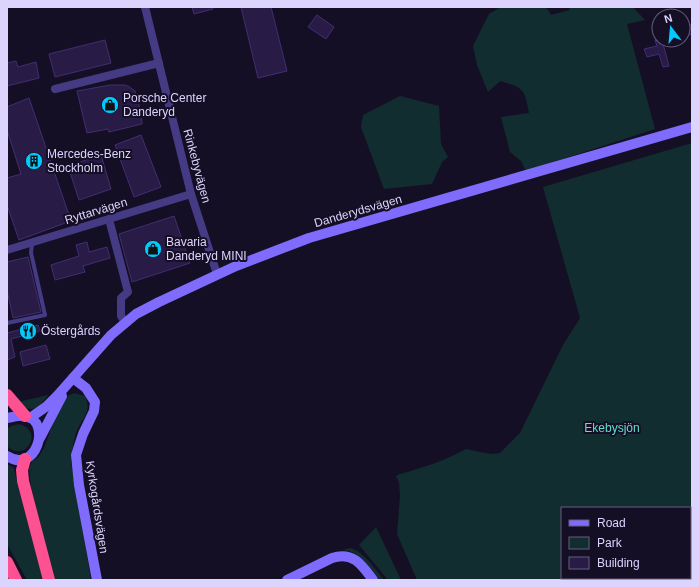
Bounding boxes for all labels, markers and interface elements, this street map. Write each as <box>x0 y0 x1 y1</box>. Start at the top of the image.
north arrow <box>651 8 691 48</box>
text: N <box>663 12 674 25</box>
place label: Porsche Center Danderyd <box>123 91 206 119</box>
shop icon: Porsche Center Danderyd <box>100 95 120 115</box>
street label: Rinkebyvägen <box>180 127 214 205</box>
place label: Mercedes-Benz Stockholm <box>47 147 131 175</box>
building icon: Mercedes-Benz Stockholm <box>24 151 44 171</box>
street label: Danderydsvägen <box>312 192 404 230</box>
street label: Ryttarvägen <box>63 195 129 227</box>
place label: Bavaria Danderyd MINI <box>166 235 247 263</box>
shop icon: Bavaria Danderyd MINI <box>143 239 163 259</box>
restaurant icon: Östergårds <box>18 321 38 341</box>
place label: Östergårds <box>41 324 100 338</box>
park label: Ekebysjön <box>584 421 640 435</box>
street label: Kyrkogårdsvägen <box>83 460 111 554</box>
legend <box>561 507 691 579</box>
text: Road <box>597 516 626 530</box>
text: Park <box>597 536 623 550</box>
text: Building <box>597 556 640 570</box>

